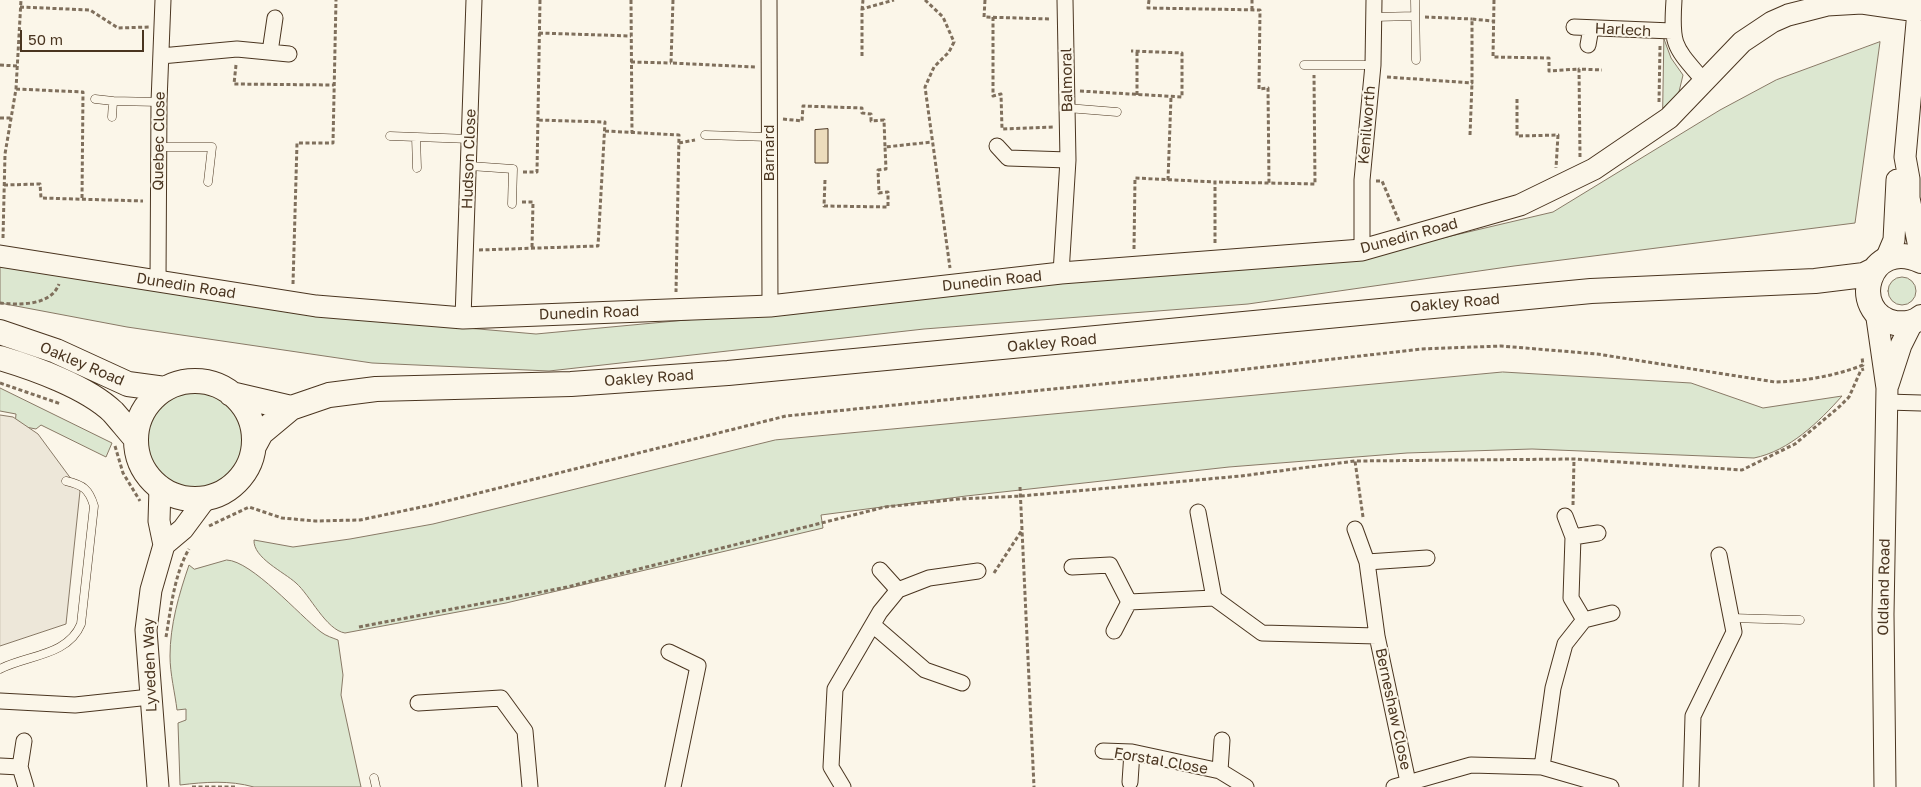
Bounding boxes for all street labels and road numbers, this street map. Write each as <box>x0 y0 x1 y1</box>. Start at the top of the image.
street label: Harlech <box>1594 20 1652 40</box>
street label: Balmoral <box>1057 48 1077 112</box>
street label: Kenilworth <box>1355 85 1379 165</box>
street label: Quebec Close <box>149 91 169 191</box>
street label: Hudson Close <box>458 109 480 209</box>
street label: Barnard <box>760 125 778 181</box>
street label: Dunedin Road <box>1358 214 1460 258</box>
street label: Dunedin Road <box>941 267 1043 295</box>
street label: Dunedin Road <box>135 269 237 303</box>
street label: Oakley Road <box>1409 290 1501 316</box>
street label: Dunedin Road <box>538 302 640 324</box>
street label: Oakley Road <box>1006 330 1098 356</box>
street label: Oakley Road <box>37 338 127 390</box>
street label: Oakley Road <box>603 366 695 390</box>
street label: Oldland Road <box>1874 538 1894 636</box>
street label: Lyveden Way <box>139 618 161 712</box>
street label: Berneshaw Close <box>1371 646 1415 772</box>
street label: Forstal Close <box>1113 744 1209 778</box>

